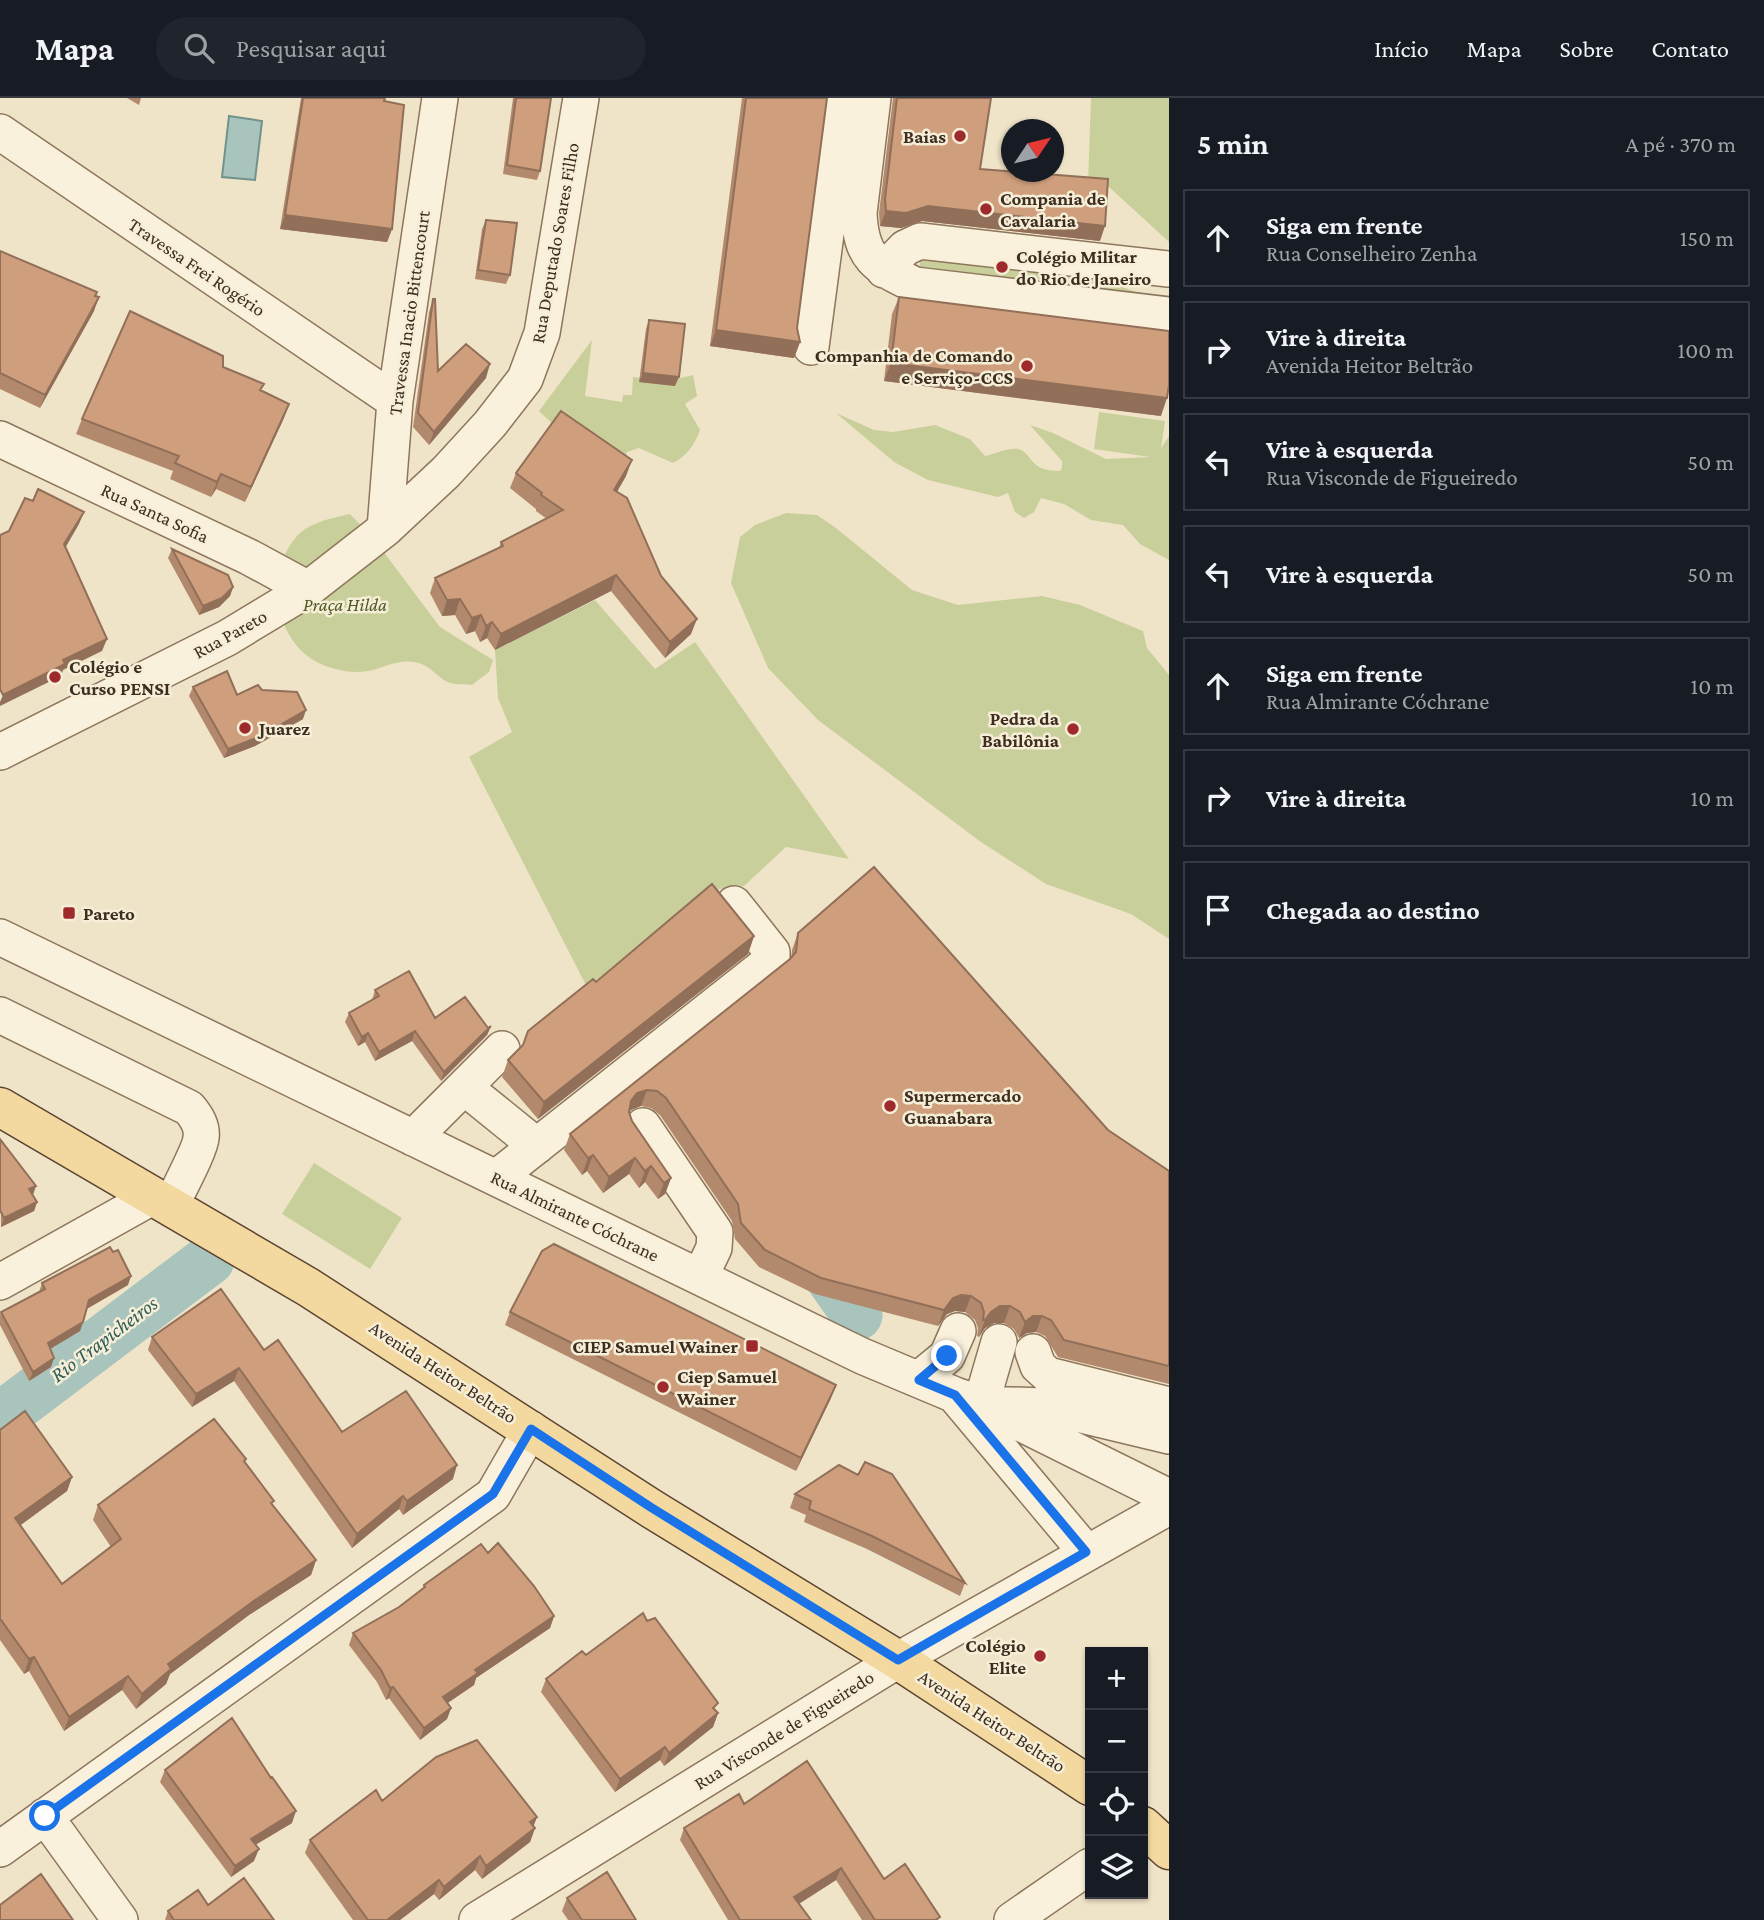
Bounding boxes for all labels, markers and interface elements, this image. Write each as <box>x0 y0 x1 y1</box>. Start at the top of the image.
search box <box>156 17 646 80</box>
icon: search <box>180 29 218 67</box>
text: Mapa <box>35 30 114 67</box>
text: Pesquisar aqui <box>236 34 386 63</box>
text: Início <box>1374 35 1429 62</box>
text: Mapa <box>1467 35 1522 62</box>
text: Sobre <box>1560 35 1614 62</box>
text: Contato <box>1652 35 1729 62</box>
north arrow <box>1001 119 1064 182</box>
place label: Baias <box>903 126 946 147</box>
text: 5 min <box>1197 127 1269 160</box>
marker: Baias <box>952 128 968 144</box>
text: A pé · 370 m <box>1626 131 1736 157</box>
street label: Rua Deputado Soares Filho <box>527 141 583 345</box>
place label: Compania de Cavalaria <box>1000 188 1106 231</box>
marker: Compania de Cavalaria <box>978 201 994 217</box>
street label: Travessa Inacio Bittencourt <box>384 208 434 417</box>
text: Siga em frente <box>1266 211 1423 240</box>
street label: Travessa Frei Rogério <box>125 213 269 321</box>
icon: ahead <box>1199 219 1237 257</box>
text: 150 m <box>1680 225 1734 251</box>
text: Rua Conselheiro Zenha <box>1266 240 1477 266</box>
place label: Colégio Militar do Rio de Janeiro <box>1016 246 1151 289</box>
marker: Colégio Militar do Rio de Janeiro <box>994 259 1010 275</box>
text: Vire à direita <box>1266 323 1406 352</box>
icon: right <box>1199 331 1237 369</box>
text: 100 m <box>1678 337 1734 363</box>
place label: Companhia de Comando e Serviço-CCS <box>815 345 1013 388</box>
text: Avenida Heitor Beltrão <box>1266 352 1473 378</box>
marker: Companhia de Comando e Serviço-CCS <box>1019 358 1035 374</box>
text: Vire à esquerda <box>1266 435 1433 464</box>
icon: left <box>1199 443 1237 481</box>
text: 50 m <box>1687 449 1734 475</box>
text: Rua Visconde de Figueiredo <box>1266 464 1518 490</box>
street label: Rua Santa Sofia <box>98 479 212 547</box>
icon: left <box>1199 555 1237 593</box>
text: Vire à esquerda <box>1266 560 1433 589</box>
text: 50 m <box>1687 561 1734 587</box>
park label: Praça Hilda <box>303 594 387 615</box>
street label: Rua Pareto <box>189 605 271 663</box>
place label: Colégio e Curso PENSI <box>69 656 170 699</box>
text: Siga em frente <box>1266 659 1423 688</box>
icon: ahead <box>1199 667 1237 705</box>
marker: Colégio e Curso PENSI <box>47 669 63 685</box>
text: 10 m <box>1691 673 1734 699</box>
text: Rua Almirante Cóchrane <box>1266 688 1489 714</box>
place label: Pedra da Babilônia <box>982 708 1060 751</box>
place label: Juarez <box>257 718 310 739</box>
marker: Juarez <box>237 720 253 736</box>
marker: Pedra da Babilônia <box>1065 721 1081 737</box>
icon: right <box>1199 779 1237 817</box>
text: Vire à direita <box>1266 784 1406 813</box>
text: 10 m <box>1691 785 1734 811</box>
icon: arrive <box>1199 891 1237 929</box>
text: Chegada ao destino <box>1266 896 1480 925</box>
place label: Pareto <box>83 903 135 924</box>
marker: Pareto <box>61 905 77 921</box>
place label: Supermercado Guanabara <box>904 1085 1021 1128</box>
marker: Supermercado Guanabara <box>882 1098 898 1114</box>
street label: Rua Almirante Cóchrane <box>487 1166 663 1266</box>
water label: Rio Trapicheiros <box>46 1291 162 1387</box>
street label: Avenida Heitor Beltrão <box>365 1317 521 1427</box>
place label: CIEP Samuel Wainer <box>572 1336 738 1357</box>
marker: CIEP Samuel Wainer <box>744 1338 760 1354</box>
route end <box>931 1340 962 1371</box>
place label: Ciep Samuel Wainer <box>676 1366 777 1409</box>
marker: Ciep Samuel Wainer <box>655 1379 671 1395</box>
place label: Colégio Elite <box>965 1635 1026 1678</box>
map controls <box>1085 1647 1148 1899</box>
button: + <box>1085 1647 1148 1710</box>
marker: Colégio Elite <box>1032 1648 1048 1664</box>
street label: Rua Visconde de Figueiredo <box>690 1666 878 1794</box>
street label: Avenida Heitor Beltrão <box>914 1666 1070 1776</box>
button: − <box>1085 1710 1148 1773</box>
button: locate <box>1085 1773 1148 1836</box>
route start <box>29 1800 60 1831</box>
button: layers <box>1085 1836 1148 1899</box>

